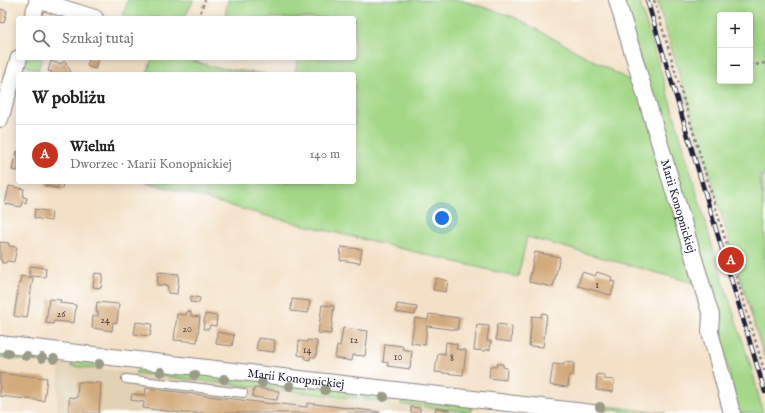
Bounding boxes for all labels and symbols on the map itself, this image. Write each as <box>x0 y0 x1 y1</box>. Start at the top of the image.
street label: Marii Konopnickiej <box>657 158 699 255</box>
your location <box>432 208 452 228</box>
pin: A <box>718 245 744 275</box>
house number: 1 <box>595 279 599 292</box>
house number: 26 <box>57 308 66 321</box>
house number: 24 <box>100 314 110 327</box>
house number: 20 <box>182 323 192 336</box>
house number: 12 <box>350 334 359 347</box>
house number: 14 <box>303 344 311 357</box>
house number: 10 <box>394 351 402 364</box>
house number: 8 <box>450 352 454 365</box>
street label: Marii Konopnickiej <box>247 366 345 392</box>

